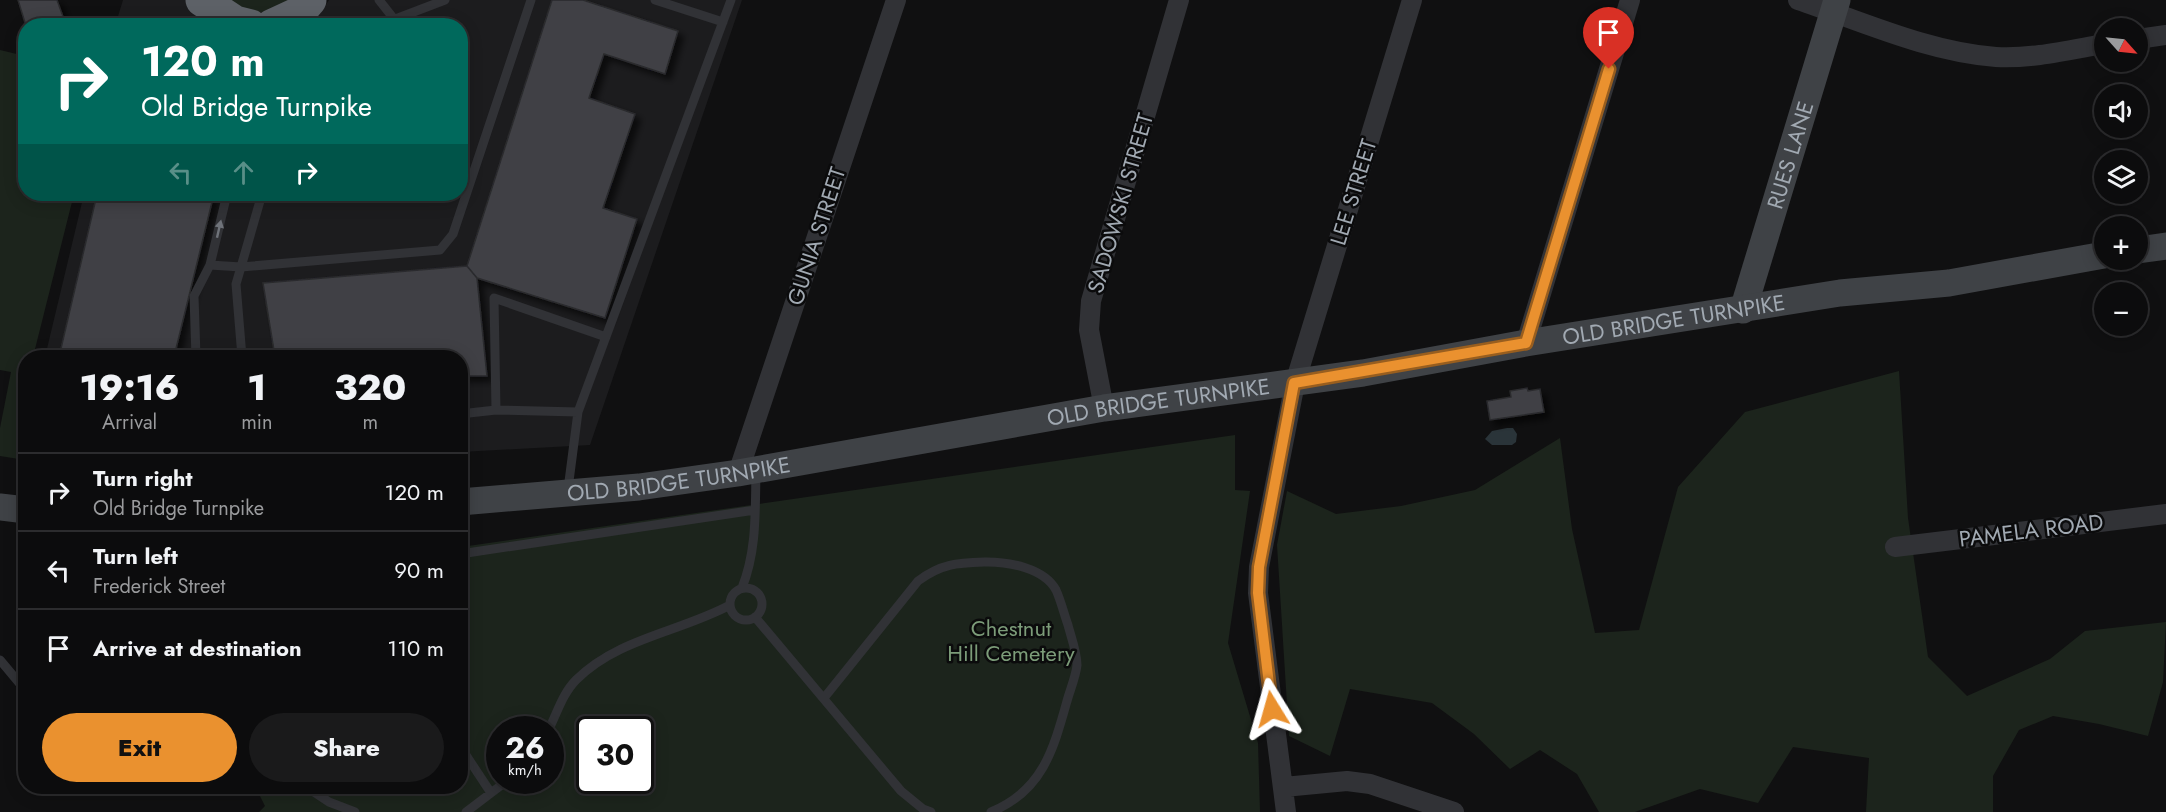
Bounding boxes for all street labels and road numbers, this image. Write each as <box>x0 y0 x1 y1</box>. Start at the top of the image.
street label: RUES LANE <box>1759 97 1821 213</box>
street label: SADOWSKI STREET <box>1079 109 1161 297</box>
street label: LEE STREET <box>1322 134 1385 249</box>
street label: GUNIA STREET <box>779 162 854 309</box>
street label: OLD BRIDGE TURNPIKE <box>1560 286 1787 353</box>
street label: OLD BRIDGE TURNPIKE <box>1044 370 1272 434</box>
street label: OLD BRIDGE TURNPIKE <box>566 448 793 509</box>
street label: PAMELA ROAD <box>1957 505 2105 555</box>

